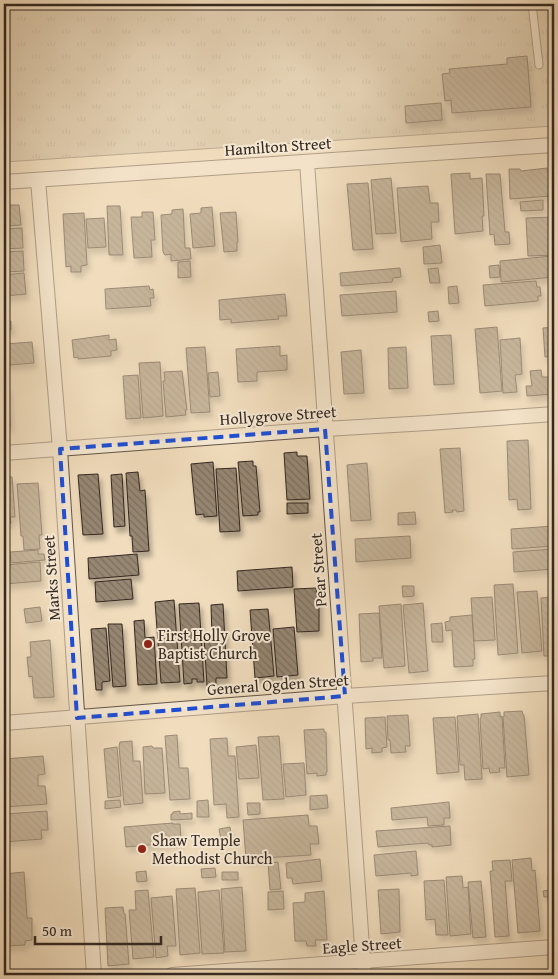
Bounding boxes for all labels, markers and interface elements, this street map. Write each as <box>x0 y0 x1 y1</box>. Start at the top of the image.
street label: Hamilton Street <box>224 130 333 162</box>
street label: Hollygrove Street <box>219 399 338 431</box>
street label: Pear Street <box>303 532 333 608</box>
street label: Marks Street <box>36 534 66 622</box>
place label: First Holly Grove Baptist Church <box>158 623 270 665</box>
marker: First Holly Grove Baptist Church <box>142 638 154 650</box>
street label: General Ogden Street <box>206 667 350 701</box>
place label: Shaw Temple Methodist Church <box>152 828 273 870</box>
marker: Shaw Temple Methodist Church <box>136 843 148 855</box>
scale bar <box>35 914 161 946</box>
text: 50 m <box>42 920 73 941</box>
street label: Eagle Street <box>321 930 403 960</box>

